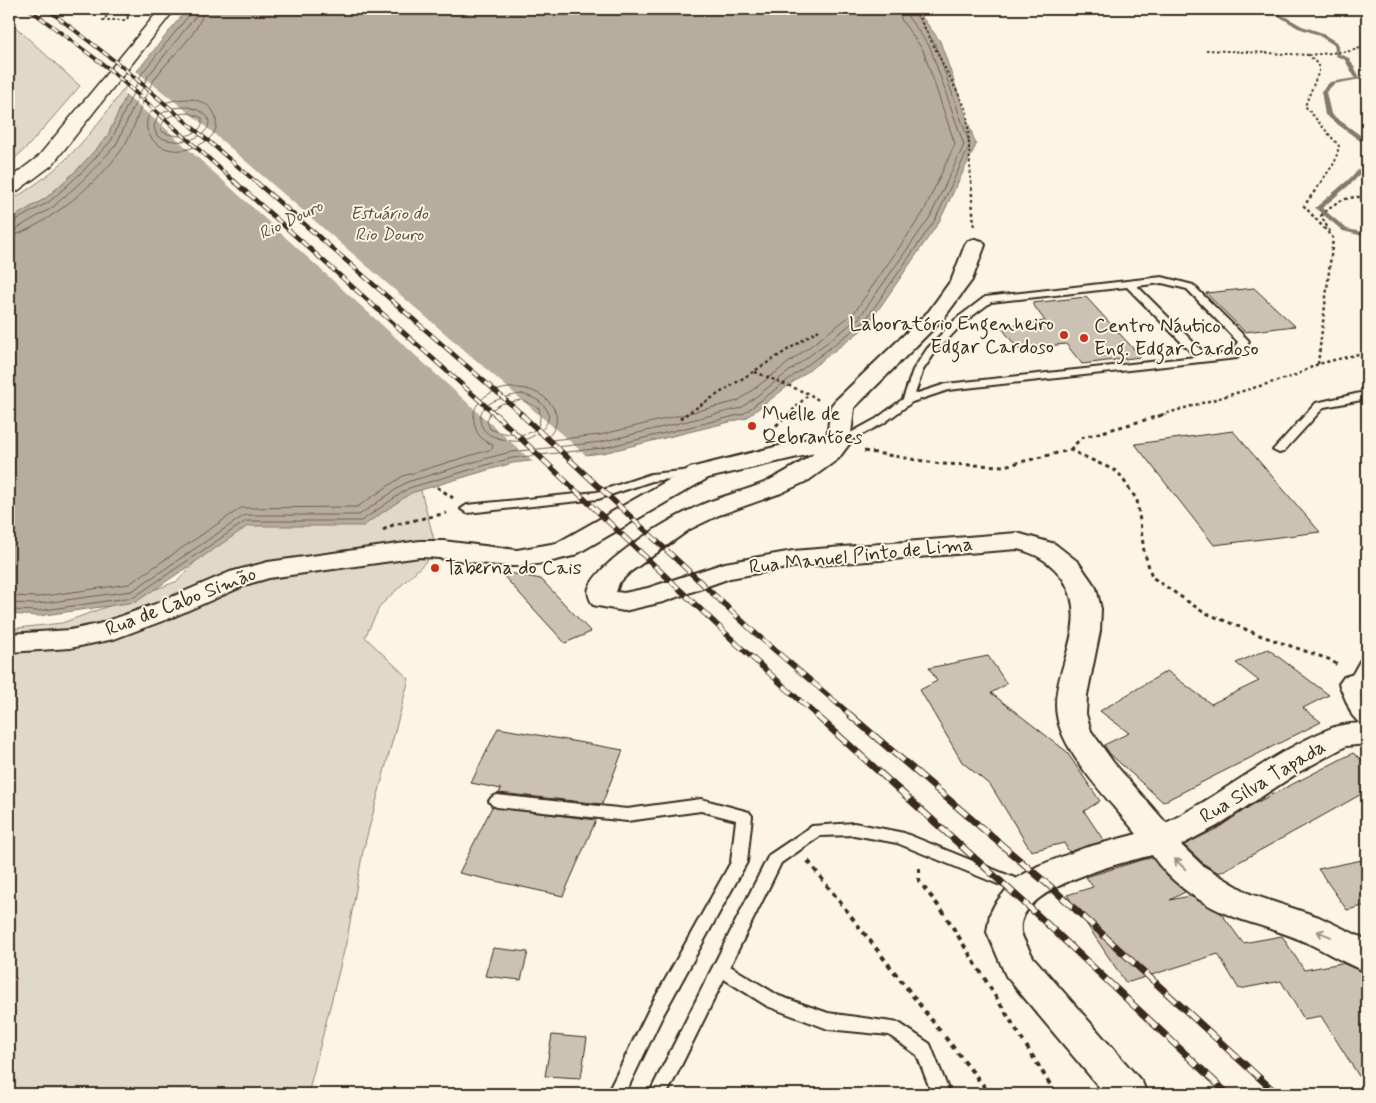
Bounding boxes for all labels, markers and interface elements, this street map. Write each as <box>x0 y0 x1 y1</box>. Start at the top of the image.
water label: Rio Douro <box>255 194 328 246</box>
water label: Estuário do Rio Douro <box>350 202 429 247</box>
place label: Laboratório Engenheiro Edgar Cardoso <box>849 311 1054 363</box>
place label: Centro Náutico Eng. Edgar Cardoso <box>1094 313 1259 365</box>
marker: Laboratório Engenheiro Edgar Cardoso <box>1058 329 1070 341</box>
marker: Centro Náutico Eng. Edgar Cardoso <box>1078 332 1090 344</box>
place label: Muelle de Qebrantões <box>762 401 863 451</box>
marker: Muelle de Qebrantões <box>746 420 758 432</box>
street label: Rua Manuel Pinto de Lima <box>748 531 974 581</box>
place label: Taberna do Cais <box>445 555 582 582</box>
street label: Rua de Cabo Simão <box>102 561 260 643</box>
marker: Taberna do Cais <box>429 562 441 574</box>
street label: Rua Silva Tapada <box>1195 734 1331 830</box>
one-way arrow <box>1173 858 1186 870</box>
one-way arrow <box>1317 929 1332 939</box>

